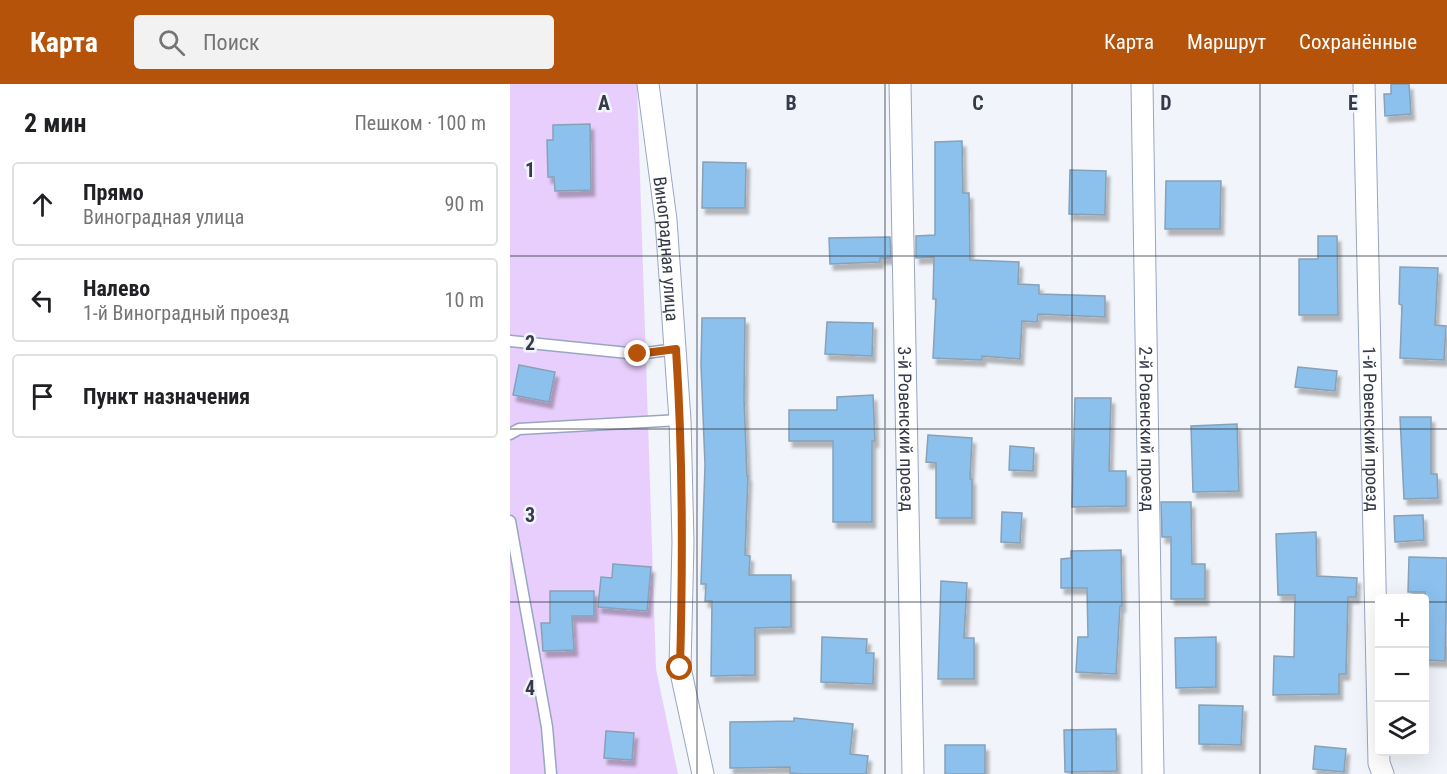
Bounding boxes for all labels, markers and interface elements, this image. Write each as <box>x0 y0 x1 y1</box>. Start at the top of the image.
search box <box>134 15 554 69</box>
text: Карта <box>30 26 98 59</box>
icon: search <box>155 26 188 59</box>
text: Поиск <box>203 30 260 55</box>
text: Карта <box>1104 30 1154 54</box>
text: Маршрут <box>1187 30 1266 54</box>
text: Сохранённые <box>1299 30 1417 54</box>
text: A <box>598 91 610 115</box>
text: B <box>785 91 797 115</box>
text: C <box>972 91 984 115</box>
text: D <box>1160 91 1172 115</box>
text: E <box>1348 91 1358 115</box>
text: 2 мин <box>24 108 86 138</box>
text: Пешком · 100 m <box>354 111 486 135</box>
text: 1 <box>525 158 535 182</box>
street label: Виноградная улица <box>650 175 684 322</box>
text: Прямо <box>83 180 144 205</box>
icon: ahead <box>26 188 59 221</box>
text: 90 m <box>445 192 484 216</box>
text: Виноградная улица <box>83 205 244 229</box>
text: Налево <box>83 276 150 301</box>
icon: left <box>26 284 59 317</box>
text: 10 m <box>445 288 484 312</box>
text: 1-й Виноградный проезд <box>83 301 289 325</box>
text: 2 <box>525 331 535 355</box>
route end <box>624 340 650 366</box>
street label: 3-й Ровенский проезд <box>894 346 919 512</box>
street label: 2-й Ровенский проезд <box>1136 346 1159 512</box>
street label: 1-й Ровенский проезд <box>1359 346 1384 512</box>
icon: arrive <box>26 380 59 413</box>
text: Пункт назначения <box>83 384 250 409</box>
text: 3 <box>525 503 535 527</box>
map controls <box>1375 594 1429 756</box>
button: + <box>1375 594 1429 648</box>
button: − <box>1375 648 1429 702</box>
route start <box>666 654 692 680</box>
text: 4 <box>525 676 535 700</box>
button: layers <box>1375 702 1429 756</box>

